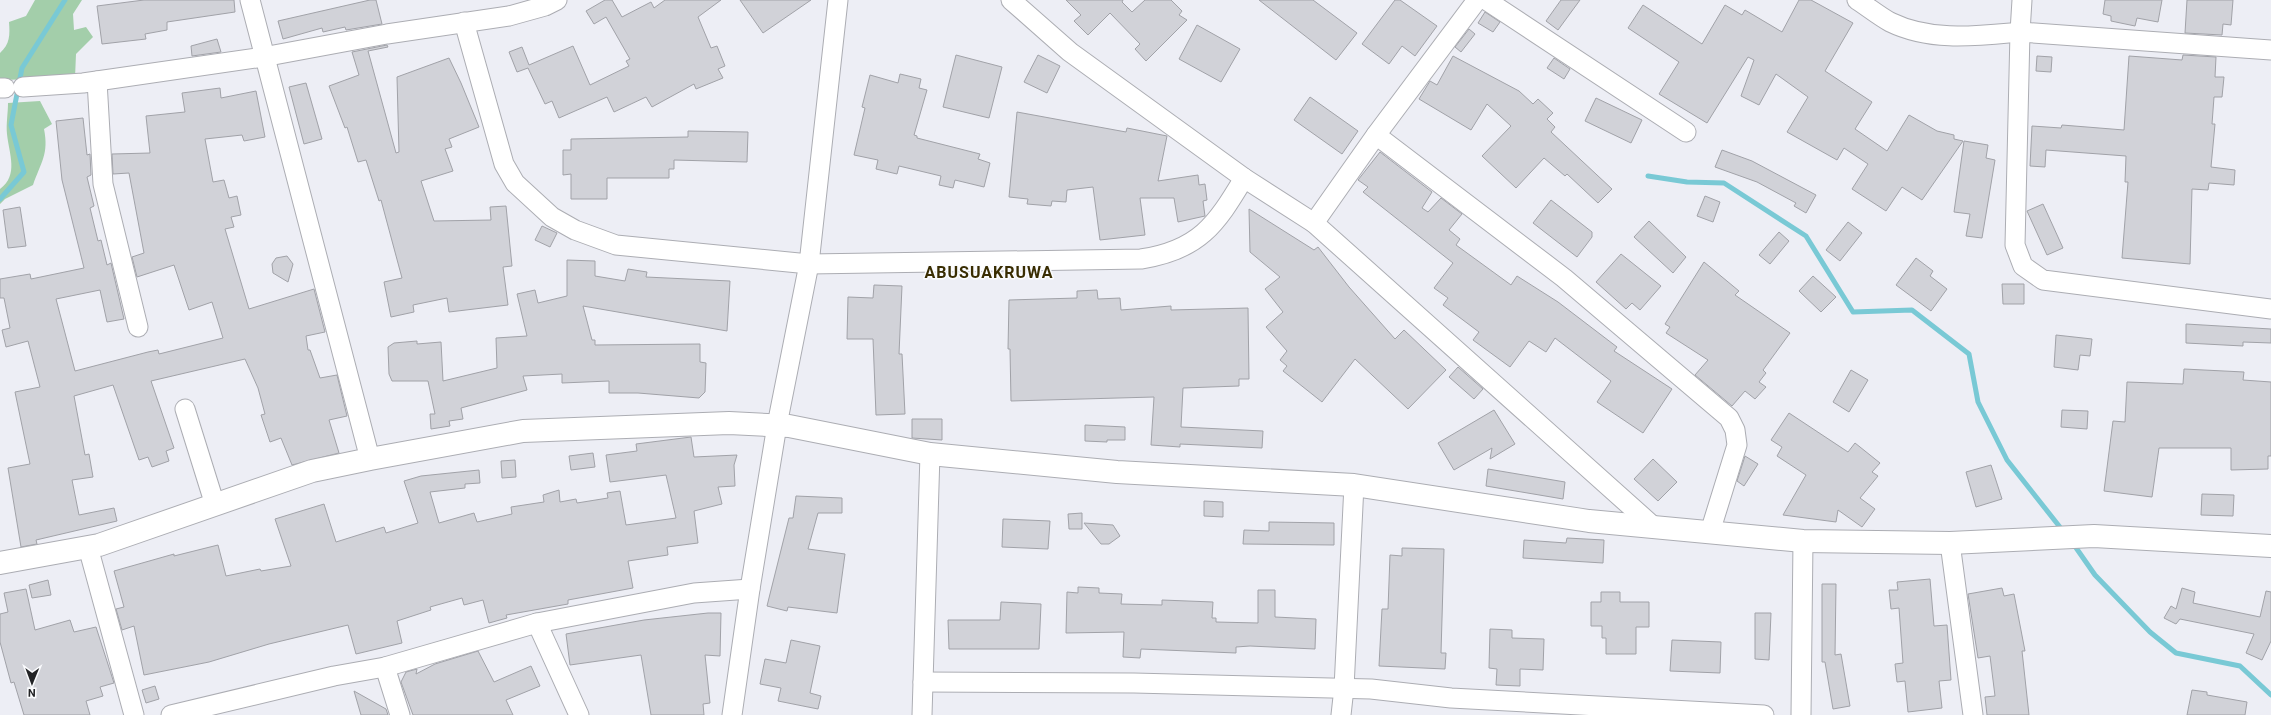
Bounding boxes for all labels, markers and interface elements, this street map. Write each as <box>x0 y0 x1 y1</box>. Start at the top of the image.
district label: ABUSUAKRUWA <box>925 263 1053 282</box>
north arrow <box>12 663 52 703</box>
text: N <box>28 686 36 699</box>

